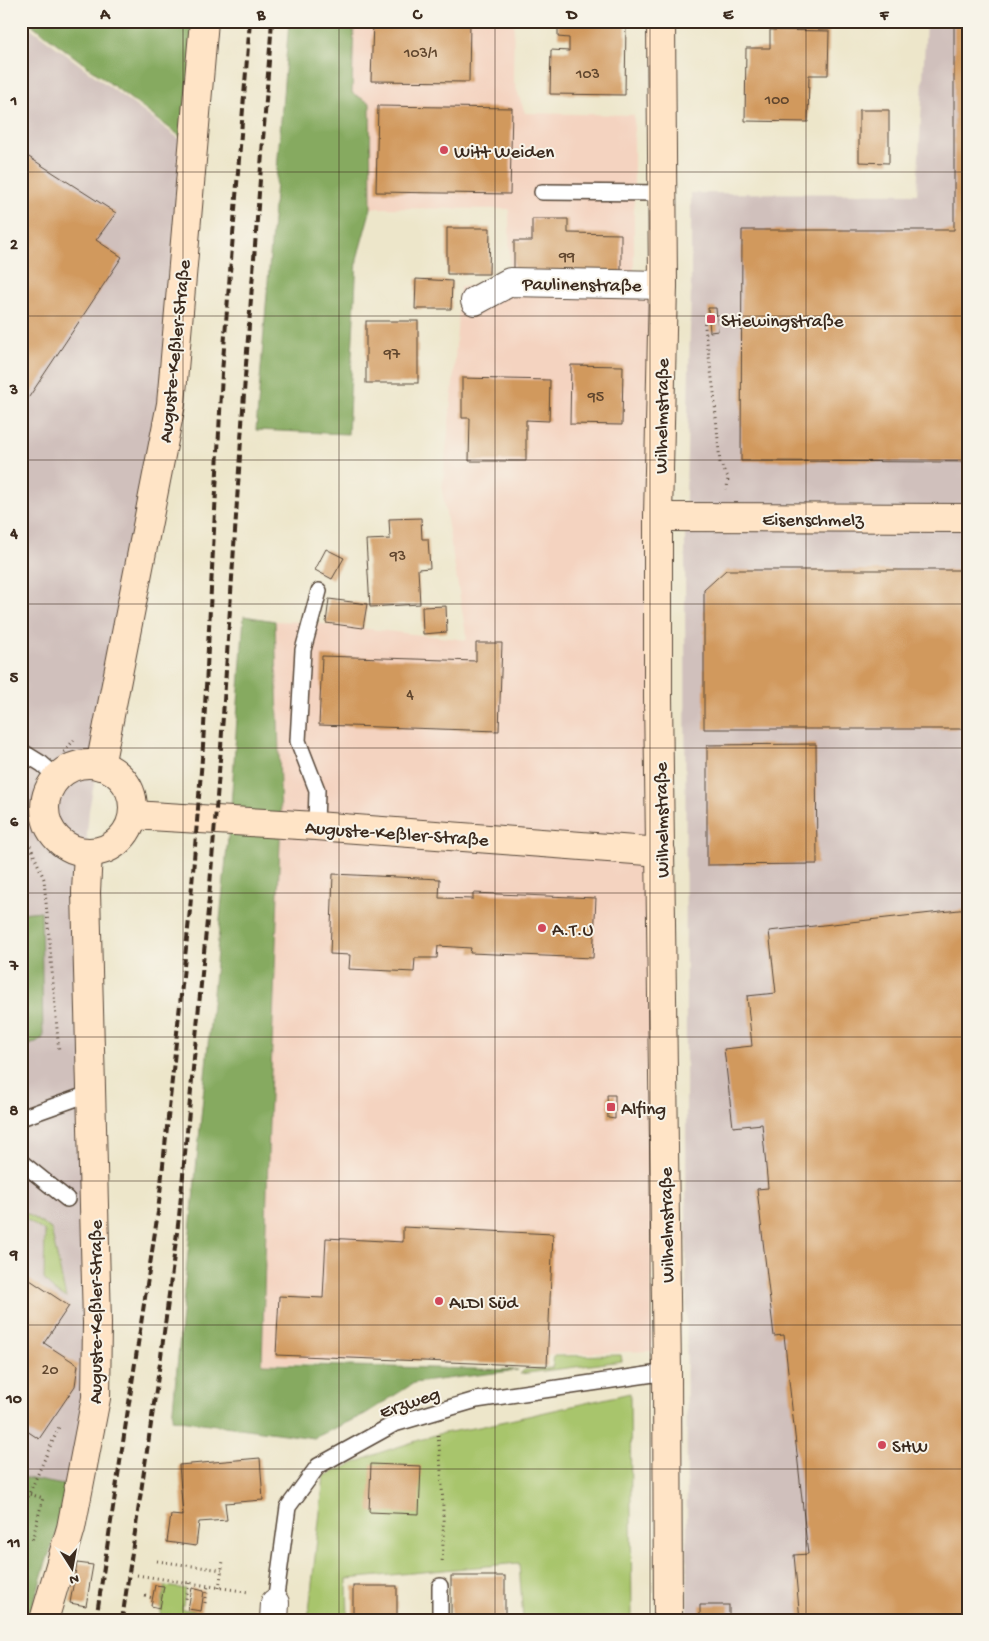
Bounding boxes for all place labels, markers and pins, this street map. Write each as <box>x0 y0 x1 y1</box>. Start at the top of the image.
place label: Witt Weiden <box>454 142 554 165</box>
marker: Witt Weiden <box>438 144 450 156</box>
place label: Stiewingstraße <box>721 311 844 334</box>
marker: Stiewingstraße <box>705 313 717 325</box>
place label: A.T.U <box>552 920 593 943</box>
marker: A.T.U <box>536 922 548 934</box>
place label: Alfing <box>621 1099 666 1122</box>
marker: Alfing <box>605 1101 617 1113</box>
place label: ALDI Süd <box>449 1293 519 1316</box>
marker: ALDI Süd <box>433 1295 445 1307</box>
place label: SHW <box>892 1437 928 1460</box>
marker: SHW <box>876 1439 888 1451</box>

